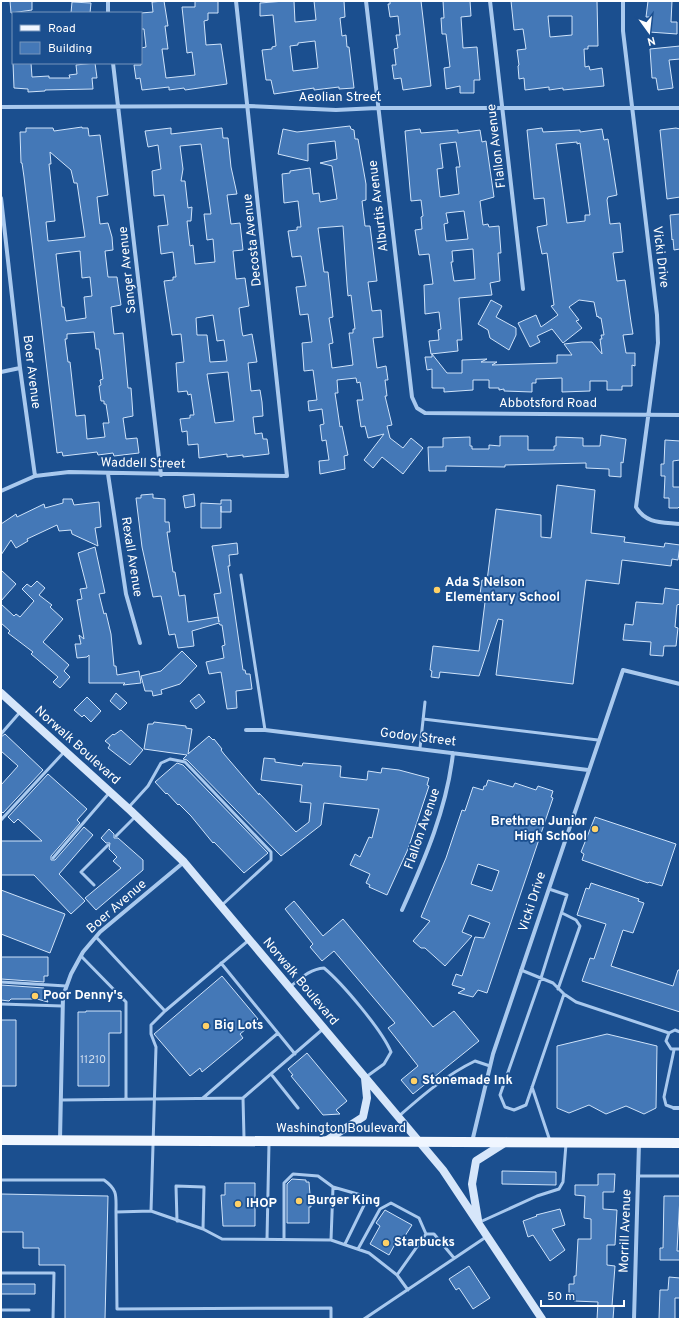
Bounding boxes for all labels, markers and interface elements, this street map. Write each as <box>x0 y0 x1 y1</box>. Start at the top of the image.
legend <box>12 12 142 64</box>
north arrow <box>629 12 669 52</box>
text: Road <box>48 21 76 37</box>
text: N <box>646 33 657 48</box>
text: Building <box>48 41 92 57</box>
street label: Aeolian Street <box>298 90 382 106</box>
street label: Flallon Avenue <box>484 103 510 189</box>
street label: Alburtis Avenue <box>365 159 393 253</box>
street label: Decosta Avenue <box>240 193 266 287</box>
street label: Vicki Drive <box>648 225 672 289</box>
street label: Sanger Avenue <box>115 226 141 314</box>
street label: Boer Avenue <box>19 334 43 410</box>
street label: Abbotsford Road <box>499 396 597 412</box>
street label: Waddell Street <box>100 455 186 473</box>
street label: Rexall Avenue <box>117 516 145 598</box>
place label: Ada S Nelson Elementary School <box>445 575 560 606</box>
marker: Ada S Nelson Elementary School <box>432 585 442 595</box>
street label: Norwalk Boulevard <box>31 703 123 789</box>
street label: Godoy Street <box>379 725 457 751</box>
street label: Flallon Avenue <box>402 786 444 872</box>
place label: Brethren Junior High School <box>491 814 588 845</box>
marker: Brethren Junior High School <box>590 824 600 834</box>
street label: Vicki Drive <box>516 870 550 934</box>
street label: Boer Avenue <box>84 877 150 937</box>
street label: Norwalk Boulevard <box>259 935 341 1029</box>
place label: Poor Denny's <box>43 988 123 1004</box>
marker: Poor Denny's <box>30 991 40 1001</box>
place label: Big Lots <box>214 1018 263 1034</box>
marker: Big Lots <box>201 1021 211 1031</box>
house number: 11210 <box>80 1053 106 1067</box>
place label: Stonemade Ink <box>422 1073 513 1089</box>
marker: Stonemade Ink <box>409 1076 419 1086</box>
street label: Washington Boulevard <box>276 1121 406 1137</box>
street label: Morrill Avenue <box>617 1189 635 1273</box>
place label: Burger King <box>307 1193 380 1209</box>
place label: IHOP <box>246 1196 277 1212</box>
marker: Burger King <box>294 1196 304 1206</box>
marker: IHOP <box>233 1199 243 1209</box>
place label: Starbucks <box>394 1235 455 1251</box>
marker: Starbucks <box>381 1238 391 1248</box>
scale bar <box>541 1282 624 1308</box>
text: 50 m <box>547 1289 575 1305</box>

